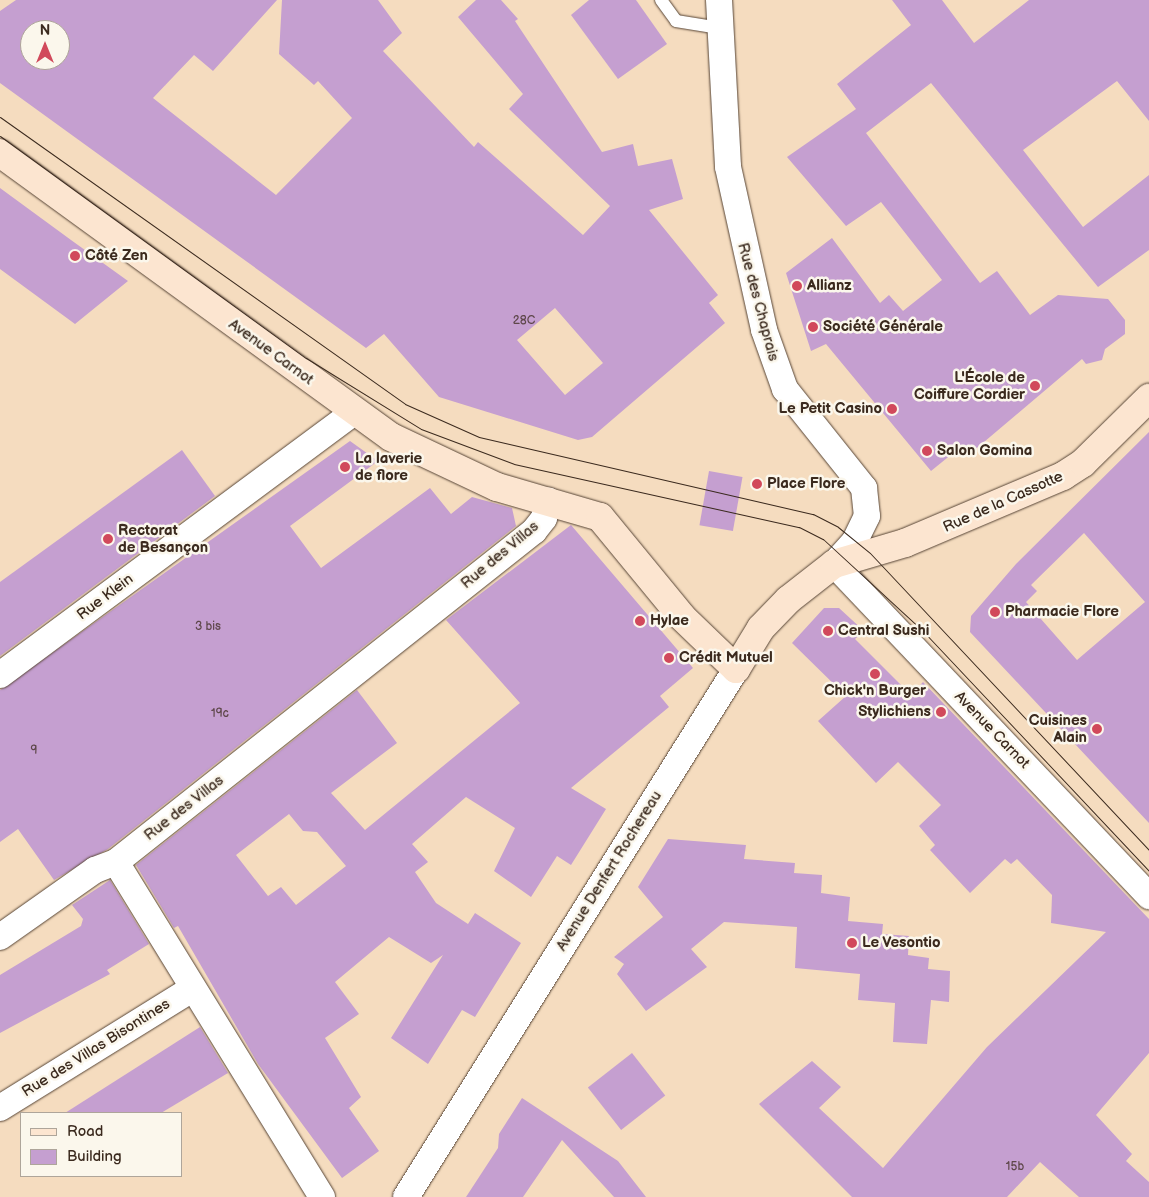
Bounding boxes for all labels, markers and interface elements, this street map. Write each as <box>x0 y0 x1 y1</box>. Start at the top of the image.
north arrow <box>20 20 70 70</box>
text: N <box>40 22 50 39</box>
street label: Rue des Chaprais <box>734 241 782 363</box>
place label: Côté Zen <box>85 247 148 265</box>
marker: Côté Zen <box>69 250 81 262</box>
place label: Allianz <box>807 277 852 295</box>
marker: Allianz <box>791 280 803 292</box>
house number: 28C <box>513 314 535 328</box>
street label: Avenue Carnot <box>225 315 317 389</box>
place label: Société Générale <box>823 318 943 336</box>
marker: Société Générale <box>807 321 819 333</box>
place label: L'École de Coiffure Cordier <box>914 368 1025 403</box>
marker: L'École de Coiffure Cordier <box>1029 380 1041 392</box>
place label: Le Petit Casino <box>779 400 882 418</box>
marker: Le Petit Casino <box>886 403 898 415</box>
place label: Salon Gomina <box>937 442 1032 460</box>
marker: Salon Gomina <box>921 445 933 457</box>
place label: La laverie de flore <box>355 449 422 484</box>
marker: La laverie de flore <box>339 461 351 473</box>
street label: Rue de la Cassotte <box>940 467 1066 537</box>
place label: Place Flore <box>767 475 845 493</box>
marker: Place Flore <box>751 478 763 490</box>
street label: Rue des Villas <box>457 517 543 593</box>
place label: Rectorat de Besançon <box>118 521 208 556</box>
marker: Rectorat de Besançon <box>102 533 114 545</box>
street label: Rue Klein <box>73 570 137 624</box>
place label: Pharmacie Flore <box>1005 603 1119 621</box>
marker: Pharmacie Flore <box>989 606 1001 618</box>
place label: Hylae <box>650 612 689 630</box>
marker: Hylae <box>634 615 646 627</box>
house number: 3 bis <box>195 620 221 634</box>
place label: Central Sushi <box>838 622 929 640</box>
marker: Central Sushi <box>822 625 834 637</box>
place label: Crédit Mutuel <box>679 649 773 667</box>
marker: Crédit Mutuel <box>663 652 675 664</box>
marker: Chick'n Burger <box>869 668 881 680</box>
place label: Chick'n Burger <box>824 682 926 700</box>
street label: Avenue Carnot <box>951 688 1033 772</box>
place label: Stylichiens <box>858 703 931 721</box>
marker: Stylichiens <box>935 706 947 718</box>
house number: 19c <box>211 707 229 721</box>
place label: Cuisines Alain <box>1029 711 1087 746</box>
marker: Cuisines Alain <box>1091 723 1103 735</box>
house number: 9 <box>31 744 37 758</box>
street label: Rue des Villas <box>141 771 227 845</box>
street label: Avenue Denfert Rochereau <box>552 788 666 954</box>
place label: Le Vesontio <box>862 934 941 952</box>
marker: Le Vesontio <box>846 937 858 949</box>
street label: Rue des Villas Bisontines <box>19 995 173 1101</box>
legend <box>20 1112 182 1177</box>
text: Road <box>67 1122 103 1141</box>
text: Building <box>67 1147 122 1166</box>
house number: 15b <box>1006 1160 1024 1174</box>

